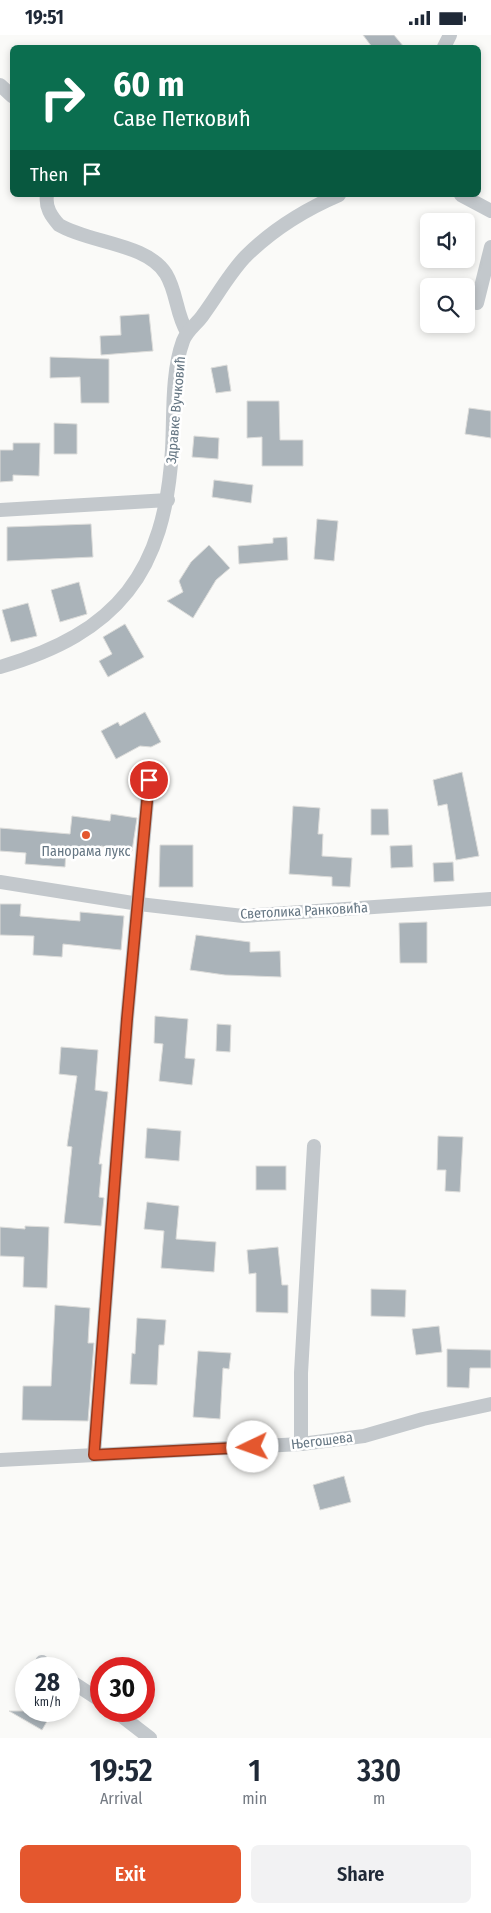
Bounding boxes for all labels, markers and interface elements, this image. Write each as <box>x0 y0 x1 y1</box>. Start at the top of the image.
text: 19:51 <box>25 6 64 29</box>
text: 60 m <box>113 63 184 105</box>
icon: right <box>30 65 95 130</box>
text: Саве Петковић <box>113 105 251 132</box>
icon: arrive <box>78 160 106 188</box>
text: Then <box>30 163 68 186</box>
map controls <box>420 213 475 333</box>
button: sound <box>420 213 475 268</box>
button: search <box>420 278 475 333</box>
street label: Здравке Вучковић <box>163 355 189 465</box>
pin <box>128 759 170 801</box>
icon: arrive <box>135 766 163 794</box>
marker: Панорама лукс <box>80 829 92 841</box>
place label: Панорама лукс <box>42 843 130 860</box>
street label: Светолика Ранковића <box>240 899 368 923</box>
position arrow <box>226 1420 278 1472</box>
street label: Његошева <box>290 1429 354 1453</box>
speed limit sign: 30 <box>90 1657 155 1722</box>
text: 28 <box>35 1668 60 1698</box>
text: km/h <box>34 1695 61 1709</box>
text: 19:52 <box>90 1753 152 1789</box>
text: 1 <box>248 1753 261 1789</box>
text: 330 <box>357 1753 401 1789</box>
text: Arrival <box>100 1789 142 1808</box>
text: min <box>242 1789 267 1808</box>
text: m <box>373 1789 385 1808</box>
button: Exit <box>20 1845 241 1903</box>
button: Share <box>251 1845 471 1903</box>

